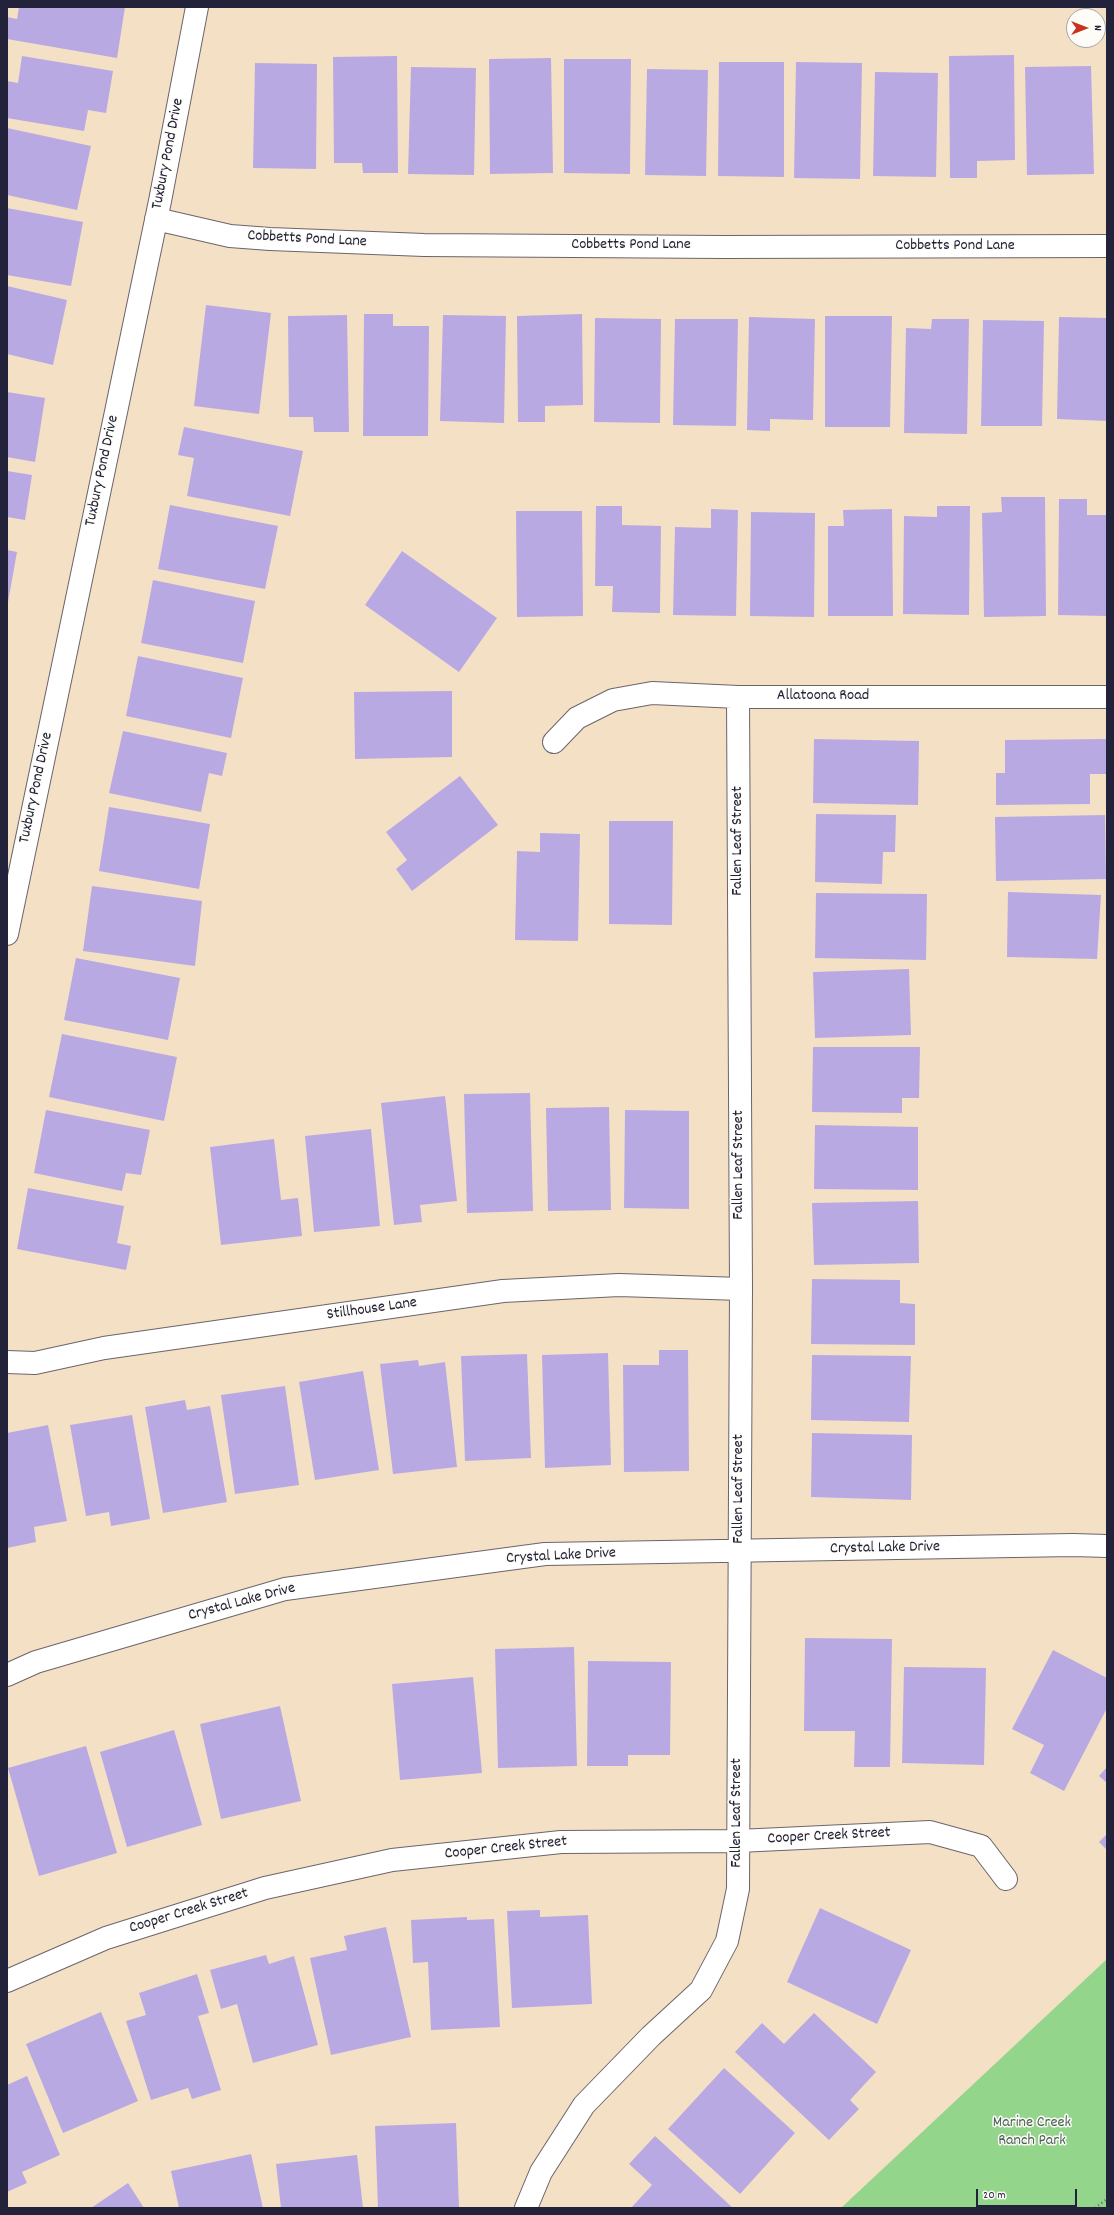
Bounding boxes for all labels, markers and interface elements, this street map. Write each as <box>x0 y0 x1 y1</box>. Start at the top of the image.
north arrow <box>1066 8 1106 48</box>
text: N <box>1089 25 1105 31</box>
street label: Tuxbury Pond Drive <box>149 97 189 211</box>
street label: Cobbetts Pond Lane <box>247 227 367 253</box>
street label: Cobbetts Pond Lane <box>571 236 691 256</box>
street label: Cobbetts Pond Lane <box>895 237 1015 257</box>
street label: Tuxbury Pond Drive <box>82 414 124 528</box>
street label: Allatoona Road <box>777 687 869 707</box>
street label: Tuxbury Pond Drive <box>16 731 58 845</box>
street label: Fallen Leaf Street <box>729 786 749 896</box>
street label: Fallen Leaf Street <box>730 1110 750 1220</box>
street label: Stillhouse Lane <box>326 1294 418 1326</box>
street label: Fallen Leaf Street <box>730 1434 750 1544</box>
street label: Crystal Lake Drive <box>830 1538 940 1560</box>
street label: Crystal Lake Drive <box>506 1545 616 1569</box>
street label: Crystal Lake Drive <box>186 1579 298 1627</box>
street label: Fallen Leaf Street <box>728 1758 748 1868</box>
street label: Cooper Creek Street <box>767 1824 891 1850</box>
street label: Cooper Creek Street <box>444 1833 568 1865</box>
street label: Cooper Creek Street <box>127 1885 251 1939</box>
park label: Marine Creek Ranch Park <box>993 2114 1071 2152</box>
scale bar <box>978 2181 1079 2207</box>
text: 20 m <box>983 2187 1006 2204</box>

